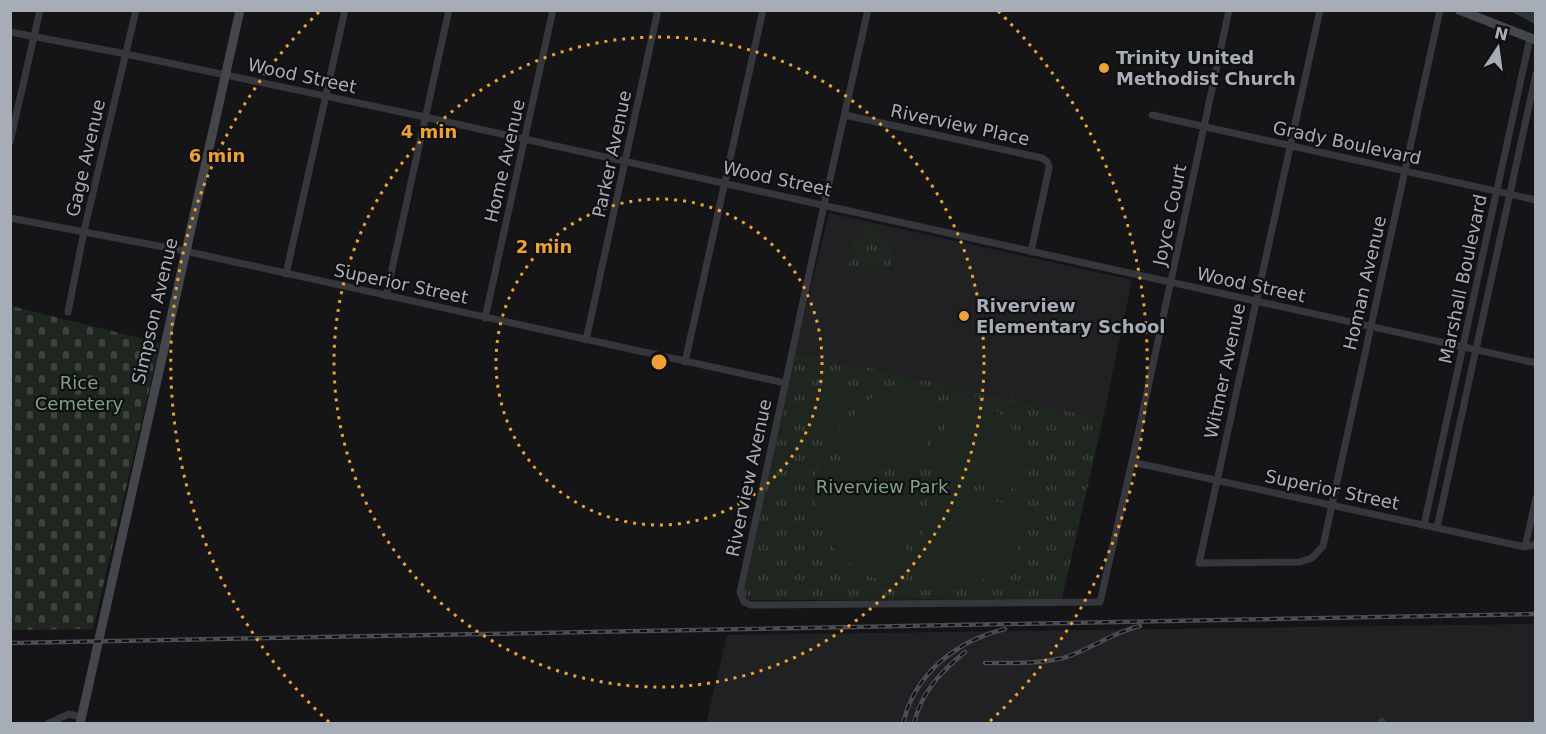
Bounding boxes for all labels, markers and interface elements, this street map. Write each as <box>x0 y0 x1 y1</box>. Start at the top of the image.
north arrow <box>1468 18 1528 78</box>
text: N <box>1493 23 1510 45</box>
place label: Trinity United Methodist Church <box>1116 47 1296 89</box>
street label: Wood Street <box>246 54 358 97</box>
marker: Trinity United Methodist Church <box>1097 61 1111 75</box>
street label: Parker Avenue <box>588 88 635 219</box>
street label: Gage Avenue <box>62 97 109 219</box>
street label: Home Avenue <box>480 97 529 225</box>
street label: Riverview Place <box>889 100 1032 150</box>
street label: Grady Boulevard <box>1271 117 1423 169</box>
text: 4 min <box>401 121 457 142</box>
text: 6 min <box>189 145 245 166</box>
street label: Wood Street <box>721 157 833 200</box>
street label: Joyce Court <box>1148 162 1191 268</box>
street label: Marshall Boulevard <box>1434 192 1491 365</box>
street label: Homan Avenue <box>1339 214 1390 352</box>
street label: Simpson Avenue <box>127 236 182 386</box>
text: 2 min <box>516 236 572 257</box>
street label: Superior Street <box>332 259 470 308</box>
street label: Wood Street <box>1195 263 1307 306</box>
place label: Riverview Elementary School <box>976 295 1165 337</box>
street label: Witmer Avenue <box>1200 301 1249 441</box>
marker: Riverview Elementary School <box>957 309 971 323</box>
centre of rings <box>649 352 669 372</box>
park label: Rice Cemetery <box>35 372 124 414</box>
street label: Riverview Avenue <box>722 397 775 559</box>
street label: Superior Street <box>1263 465 1401 514</box>
park label: Riverview Park <box>816 476 949 497</box>

